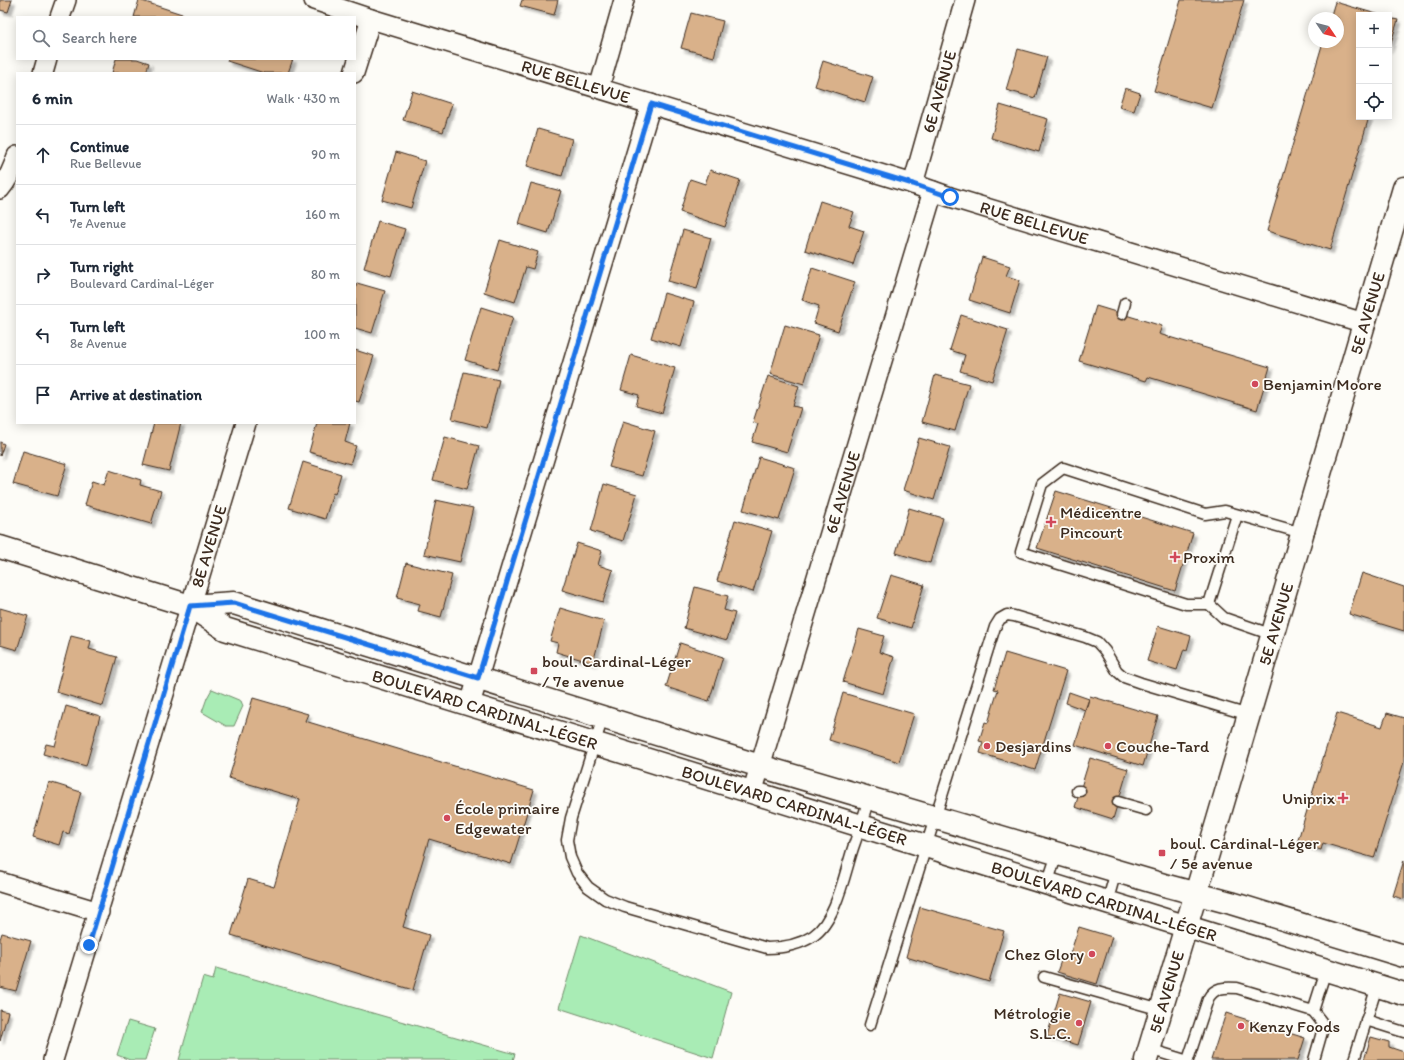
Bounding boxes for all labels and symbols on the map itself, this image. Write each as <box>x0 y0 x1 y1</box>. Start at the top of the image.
north arrow <box>1308 12 1344 48</box>
street label: 6E AVENUE <box>918 48 960 135</box>
street label: RUE BELLEVUE <box>519 55 632 107</box>
route start <box>941 188 959 206</box>
street label: RUE BELLEVUE <box>978 197 1091 249</box>
street label: 5E AVENUE <box>1346 270 1389 357</box>
place label: Benjamin Moore <box>1263 374 1382 394</box>
marker: Benjamin Moore <box>1250 379 1260 389</box>
street label: 6E AVENUE <box>821 449 864 536</box>
street label: 8E AVENUE <box>187 502 230 590</box>
place label: Médicentre Pincourt <box>1060 502 1142 542</box>
marker: Médicentre Pincourt <box>1045 516 1057 528</box>
place label: Proxim <box>1183 547 1235 567</box>
marker: Proxim <box>1170 552 1180 562</box>
street label: 5E AVENUE <box>1254 580 1297 667</box>
place label: boul. Cardinal-Léger / 7e avenue <box>542 651 692 691</box>
street label: BOULEVARD CARDINAL-LÉGER <box>370 665 600 754</box>
marker: boul. Cardinal-Léger / 7e avenue <box>529 666 539 676</box>
place label: Desjardins <box>995 736 1072 756</box>
place label: Couche-Tard <box>1116 736 1210 756</box>
marker: Desjardins <box>982 741 992 751</box>
marker: Couche-Tard <box>1103 741 1113 751</box>
street label: BOULEVARD CARDINAL-LÉGER <box>679 761 910 850</box>
place label: Uniprix <box>1282 788 1336 808</box>
marker: Uniprix <box>1338 793 1348 803</box>
place label: École primaire Edgewater <box>455 798 560 838</box>
marker: École primaire Edgewater <box>442 813 452 823</box>
place label: boul. Cardinal-Léger / 5e avenue <box>1170 833 1320 873</box>
marker: boul. Cardinal-Léger / 5e avenue <box>1157 848 1167 858</box>
street label: BOULEVARD CARDINAL-LÉGER <box>989 857 1219 945</box>
route end <box>80 936 98 954</box>
place label: Chez Glory <box>1004 944 1084 964</box>
marker: Chez Glory <box>1087 949 1097 959</box>
street label: 5E AVENUE <box>1145 949 1188 1035</box>
place label: Métrologie S.L.C. <box>993 1003 1071 1043</box>
place label: Kenzy Foods <box>1249 1016 1340 1036</box>
marker: Métrologie S.L.C. <box>1074 1018 1084 1028</box>
marker: Kenzy Foods <box>1236 1021 1246 1031</box>

